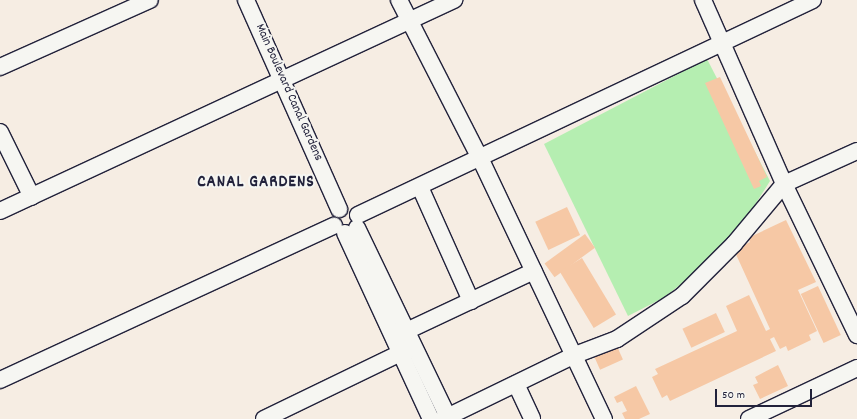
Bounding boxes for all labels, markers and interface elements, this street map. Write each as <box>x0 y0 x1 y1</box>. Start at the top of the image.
street label: Main Boulevard Canal Gardens <box>251 22 325 164</box>
district label: CANAL GARDENS <box>197 174 315 194</box>
scale bar <box>717 381 814 407</box>
text: 50 m <box>722 387 745 404</box>

